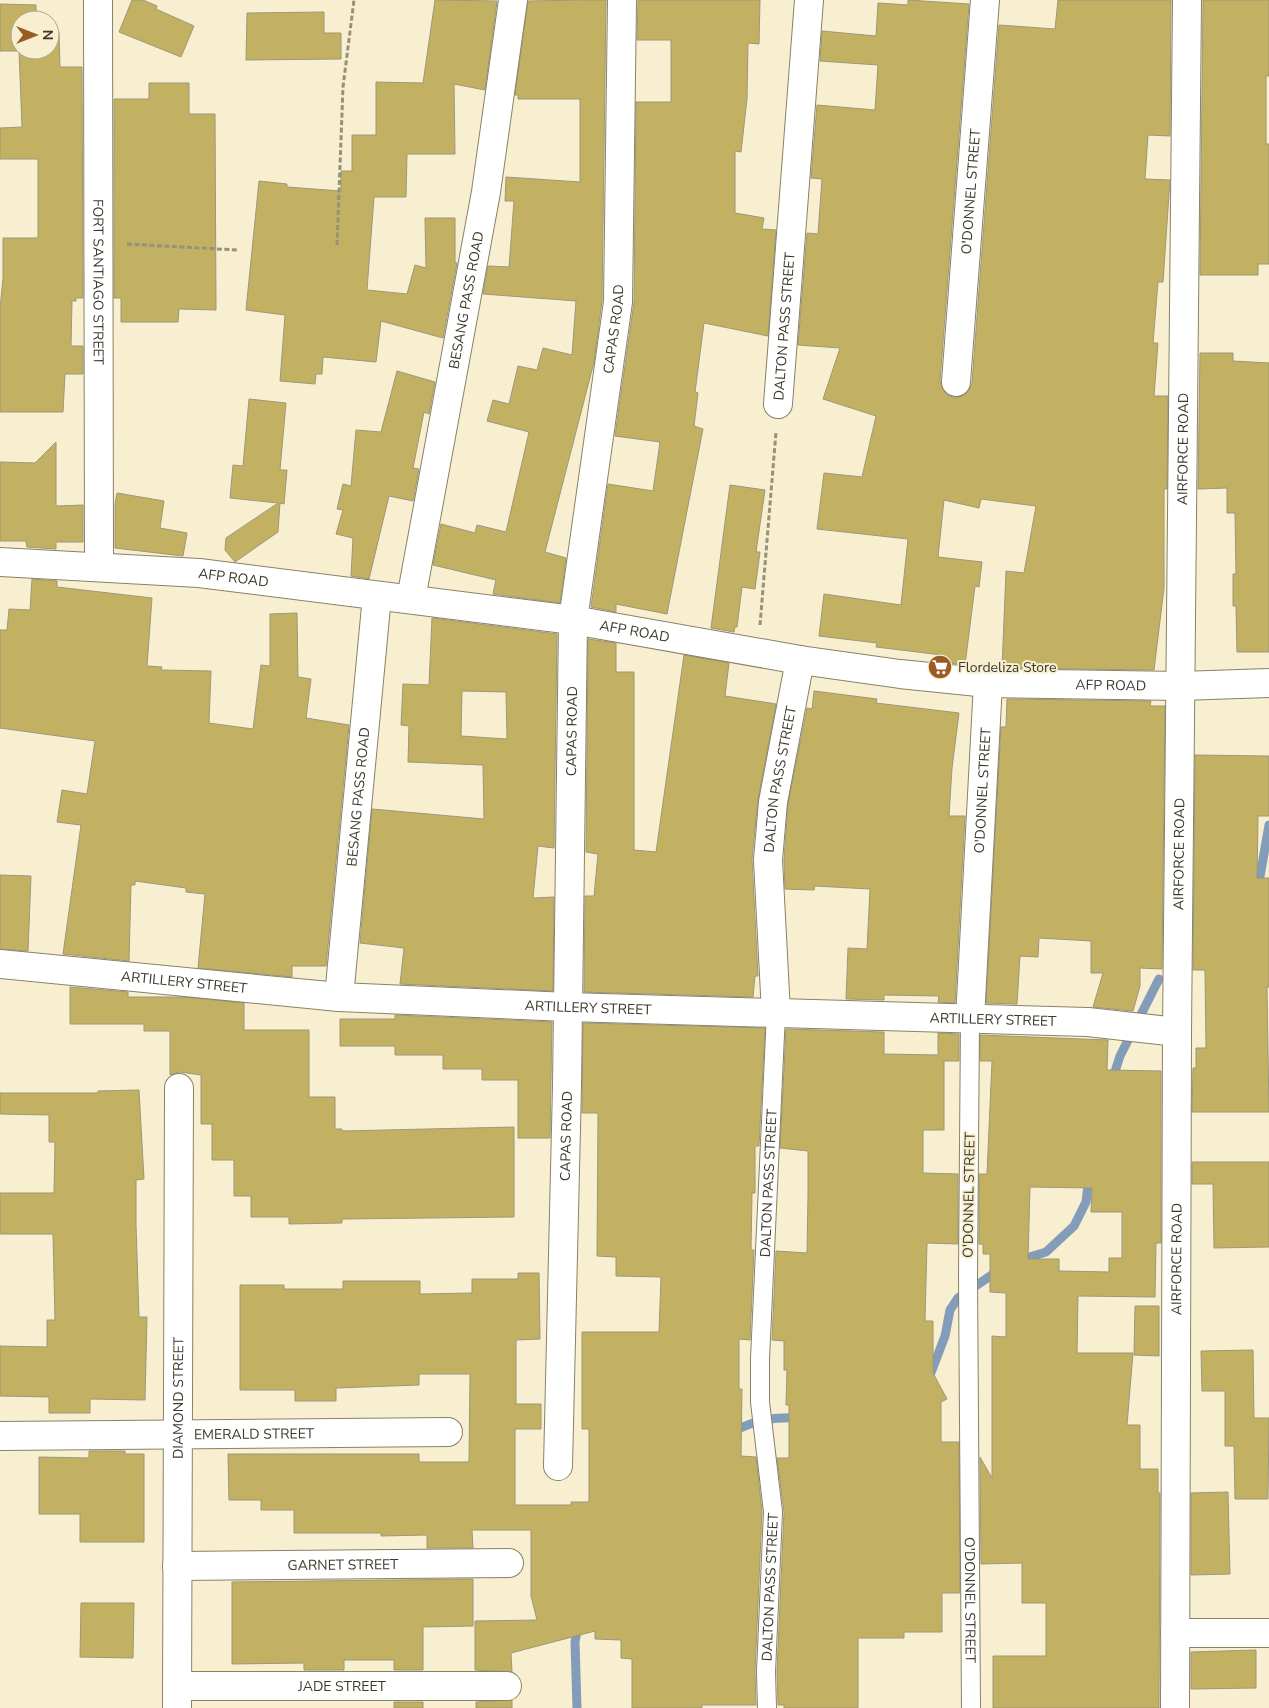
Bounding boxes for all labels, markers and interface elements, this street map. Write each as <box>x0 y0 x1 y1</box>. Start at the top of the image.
north arrow <box>10 10 60 60</box>
text: N <box>38 30 57 40</box>
street label: O'DONNEL STREET <box>956 127 985 255</box>
street label: FORT SANTIAGO STREET <box>89 199 108 366</box>
street label: BESANG PASS ROAD <box>444 230 488 371</box>
street label: DALTON PASS STREET <box>769 251 799 401</box>
street label: CAPAS ROAD <box>598 284 628 375</box>
street label: AIRFORCE ROAD <box>1173 393 1193 505</box>
street label: AFP ROAD <box>197 563 270 591</box>
street label: AFP ROAD <box>598 615 671 646</box>
supermarket icon: Flordeliza Store <box>927 654 953 680</box>
place label: Flordeliza Store <box>958 658 1056 677</box>
street label: AFP ROAD <box>1075 675 1146 695</box>
street label: CAPAS ROAD <box>561 686 582 776</box>
street label: DALTON PASS STREET <box>759 704 801 853</box>
street label: BESANG PASS ROAD <box>342 726 374 867</box>
street label: O'DONNEL STREET <box>969 726 995 854</box>
street label: AIRFORCE ROAD <box>1169 798 1189 910</box>
street label: ARTILLERY STREET <box>120 966 249 998</box>
street label: ARTILLERY STREET <box>524 996 652 1019</box>
street label: ARTILLERY STREET <box>929 1008 1057 1031</box>
street label: CAPAS ROAD <box>555 1091 576 1181</box>
street label: DALTON PASS STREET <box>755 1108 781 1258</box>
street label: O'DONNEL STREET <box>958 1131 980 1258</box>
street label: AIRFORCE ROAD <box>1167 1203 1186 1315</box>
street label: DIAMOND STREET <box>168 1336 188 1459</box>
street label: EMERALD STREET <box>194 1424 315 1444</box>
street label: DALTON PASS STREET <box>757 1512 782 1662</box>
street label: O'DONNEL STREET <box>960 1537 980 1664</box>
street label: GARNET STREET <box>287 1554 399 1575</box>
street label: JADE STREET <box>297 1677 386 1696</box>

